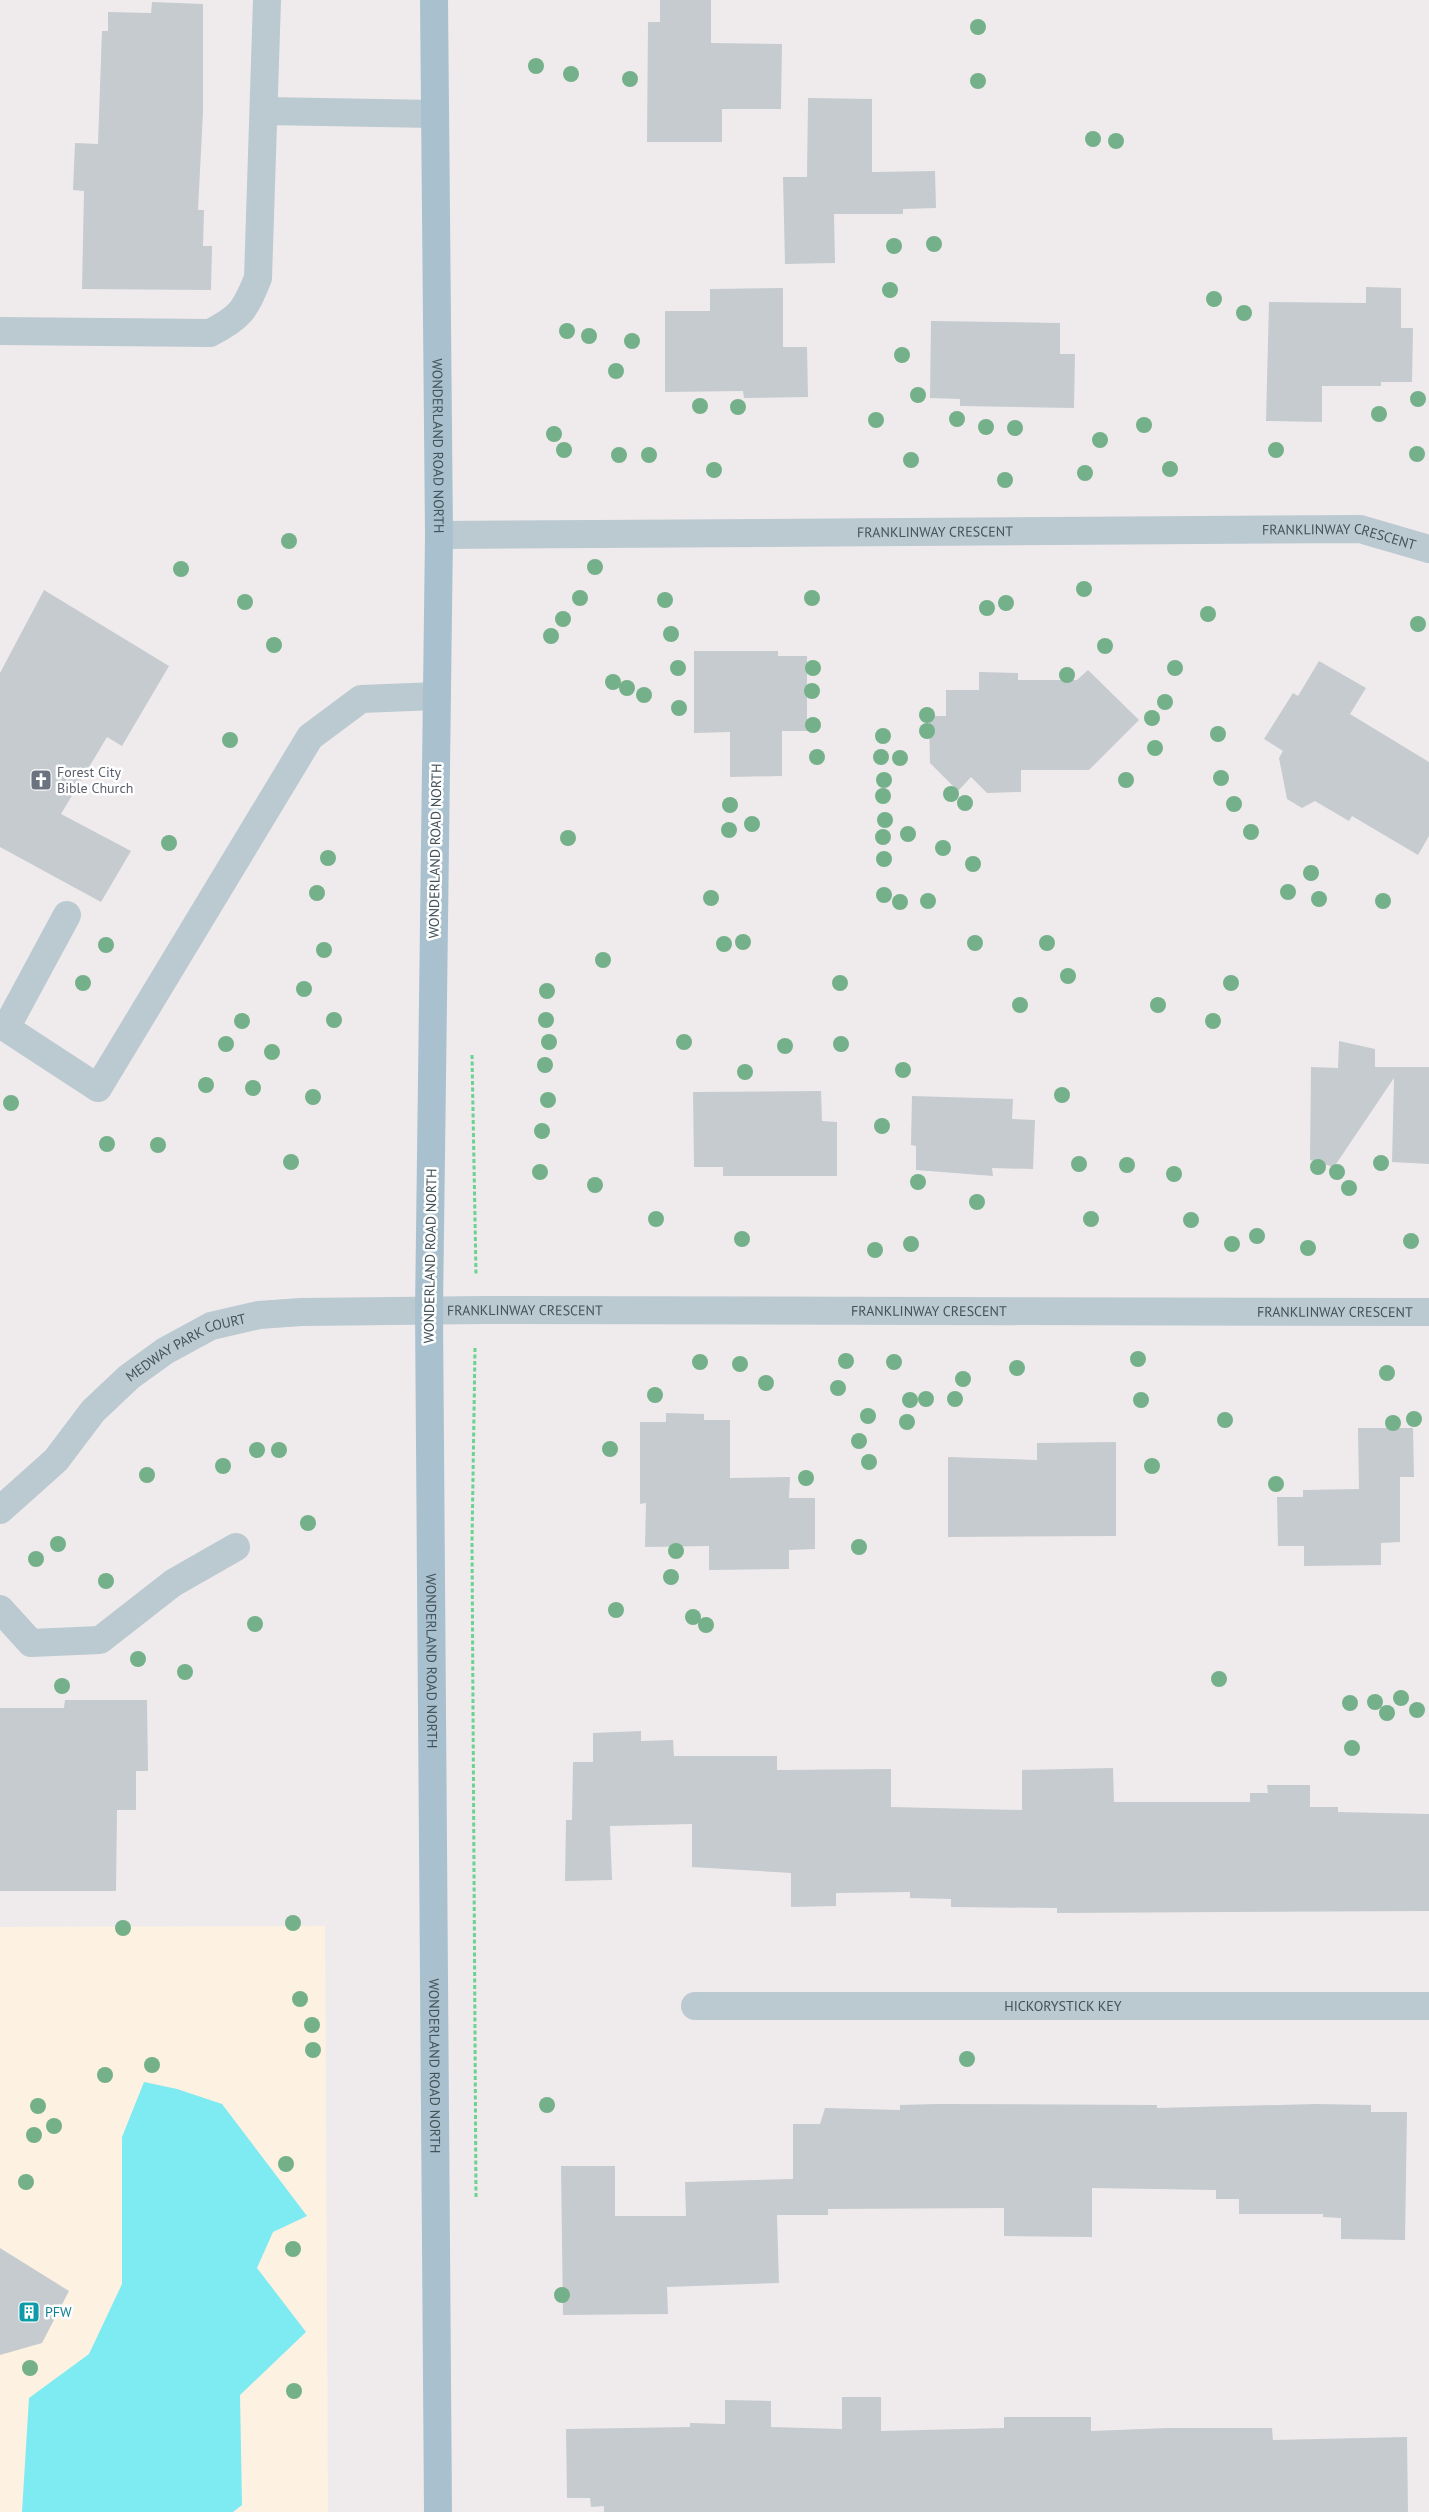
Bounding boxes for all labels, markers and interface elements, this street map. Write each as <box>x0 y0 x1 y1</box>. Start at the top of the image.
street label: WONDERLAND ROAD NORTH <box>428 358 448 534</box>
street label: FRANKLINWAY CRESCENT <box>1262 520 1418 554</box>
street label: FRANKLINWAY CRESCENT <box>857 522 1013 541</box>
place label: Forest City Bible Church <box>57 763 133 797</box>
street label: WONDERLAND ROAD NORTH <box>424 763 446 939</box>
church icon: Forest City Bible Church <box>29 768 53 792</box>
street label: WONDERLAND ROAD NORTH <box>419 1168 441 1344</box>
street label: FRANKLINWAY CRESCENT <box>447 1301 603 1319</box>
street label: FRANKLINWAY CRESCENT <box>851 1302 1007 1320</box>
street label: FRANKLINWAY CRESCENT <box>1257 1303 1413 1321</box>
street label: MEDWAY PARK COURT <box>122 1309 248 1386</box>
street label: WONDERLAND ROAD NORTH <box>422 1573 441 1748</box>
street label: WONDERLAND ROAD NORTH <box>425 1978 444 2153</box>
street label: HICKORYSTICK KEY <box>1004 1997 1122 2015</box>
building icon: PFW <box>17 2300 41 2324</box>
place label: PFW <box>45 2303 72 2321</box>

